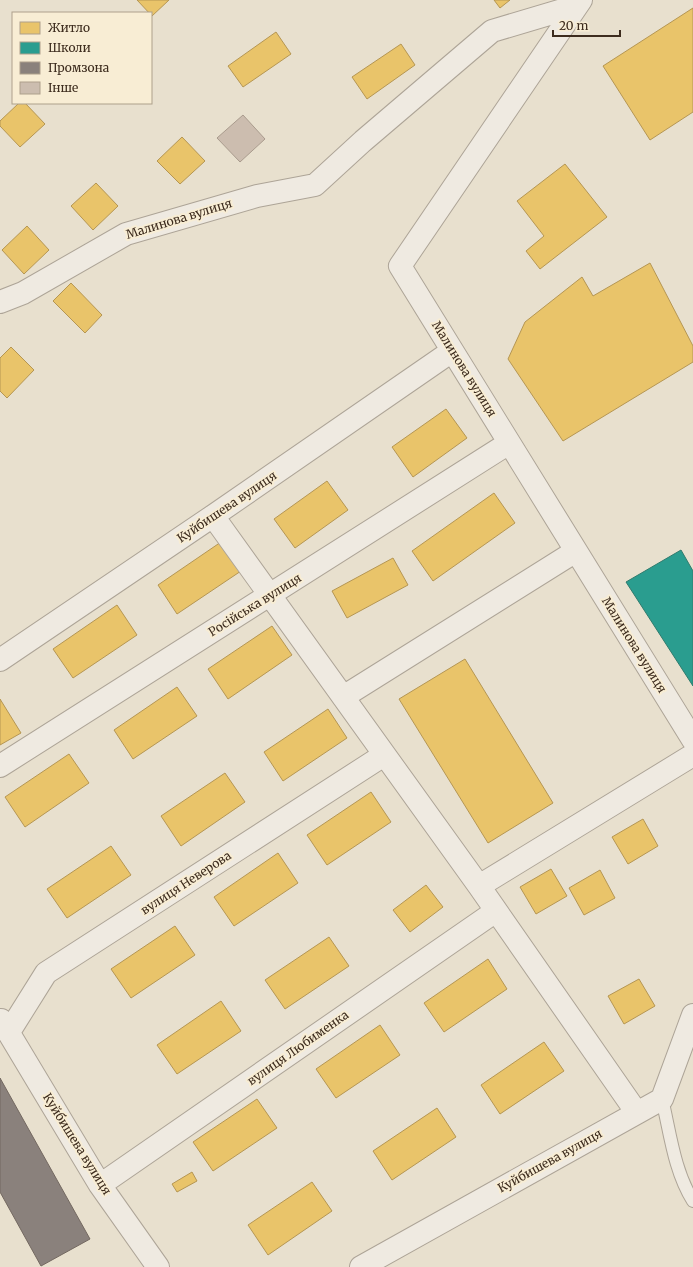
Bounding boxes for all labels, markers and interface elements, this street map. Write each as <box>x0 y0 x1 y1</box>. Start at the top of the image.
legend <box>12 12 152 104</box>
scale bar <box>553 12 620 38</box>
text: 20 m <box>559 18 588 33</box>
text: Житло <box>48 20 90 35</box>
text: Школи <box>48 40 91 55</box>
text: Промзона <box>48 60 110 75</box>
text: Інше <box>48 80 78 95</box>
street label: Малинова вулиця <box>124 195 234 242</box>
street label: Малинова вулиця <box>429 318 500 419</box>
street label: Куйбишева вулиця <box>174 468 279 546</box>
street label: Російська вулиця <box>205 570 304 639</box>
street label: Малинова вулиця <box>599 594 670 695</box>
street label: вулиця Неверова <box>138 847 234 917</box>
street label: вулиця Любименка <box>244 1007 352 1088</box>
street label: Куйбишева вулиця <box>40 1090 115 1197</box>
street label: Куйбишева вулиця <box>495 1126 605 1195</box>

